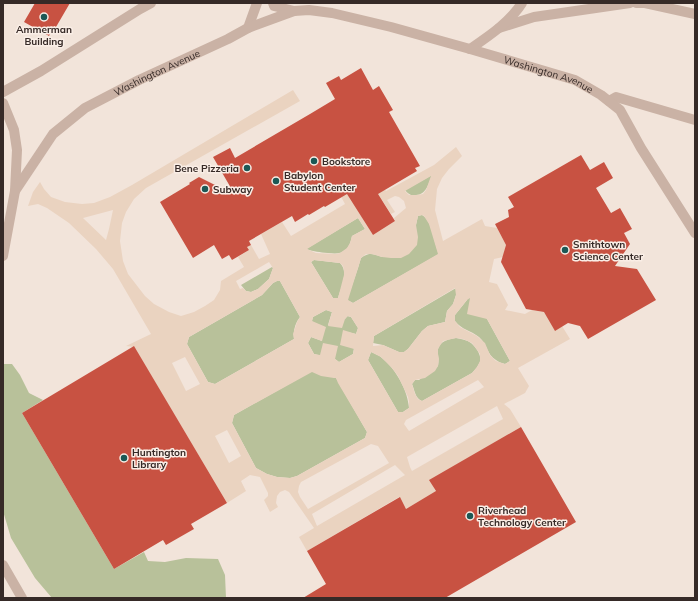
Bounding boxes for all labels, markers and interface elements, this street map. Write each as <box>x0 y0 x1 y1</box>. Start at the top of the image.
marker: Ammerman Building <box>39 12 49 22</box>
place label: Ammerman Building <box>16 23 72 48</box>
street label: Washington Avenue <box>112 47 202 99</box>
street label: Washington Avenue <box>502 53 596 96</box>
place label: Bookstore <box>322 155 371 168</box>
marker: Bookstore <box>309 156 319 166</box>
place label: Bene Pizzeria <box>174 162 239 175</box>
marker: Bene Pizzeria <box>242 163 252 173</box>
place label: Babylon Student Center <box>284 169 356 194</box>
marker: Babylon Student Center <box>271 176 281 186</box>
place label: Subway <box>213 183 252 196</box>
marker: Subway <box>200 184 210 194</box>
place label: Smithtown Science Center <box>573 238 643 263</box>
marker: Smithtown Science Center <box>560 245 570 255</box>
place label: Huntington Library <box>132 446 186 471</box>
marker: Huntington Library <box>119 453 129 463</box>
place label: Riverhead Technology Center <box>478 504 566 529</box>
marker: Riverhead Technology Center <box>465 511 475 521</box>

